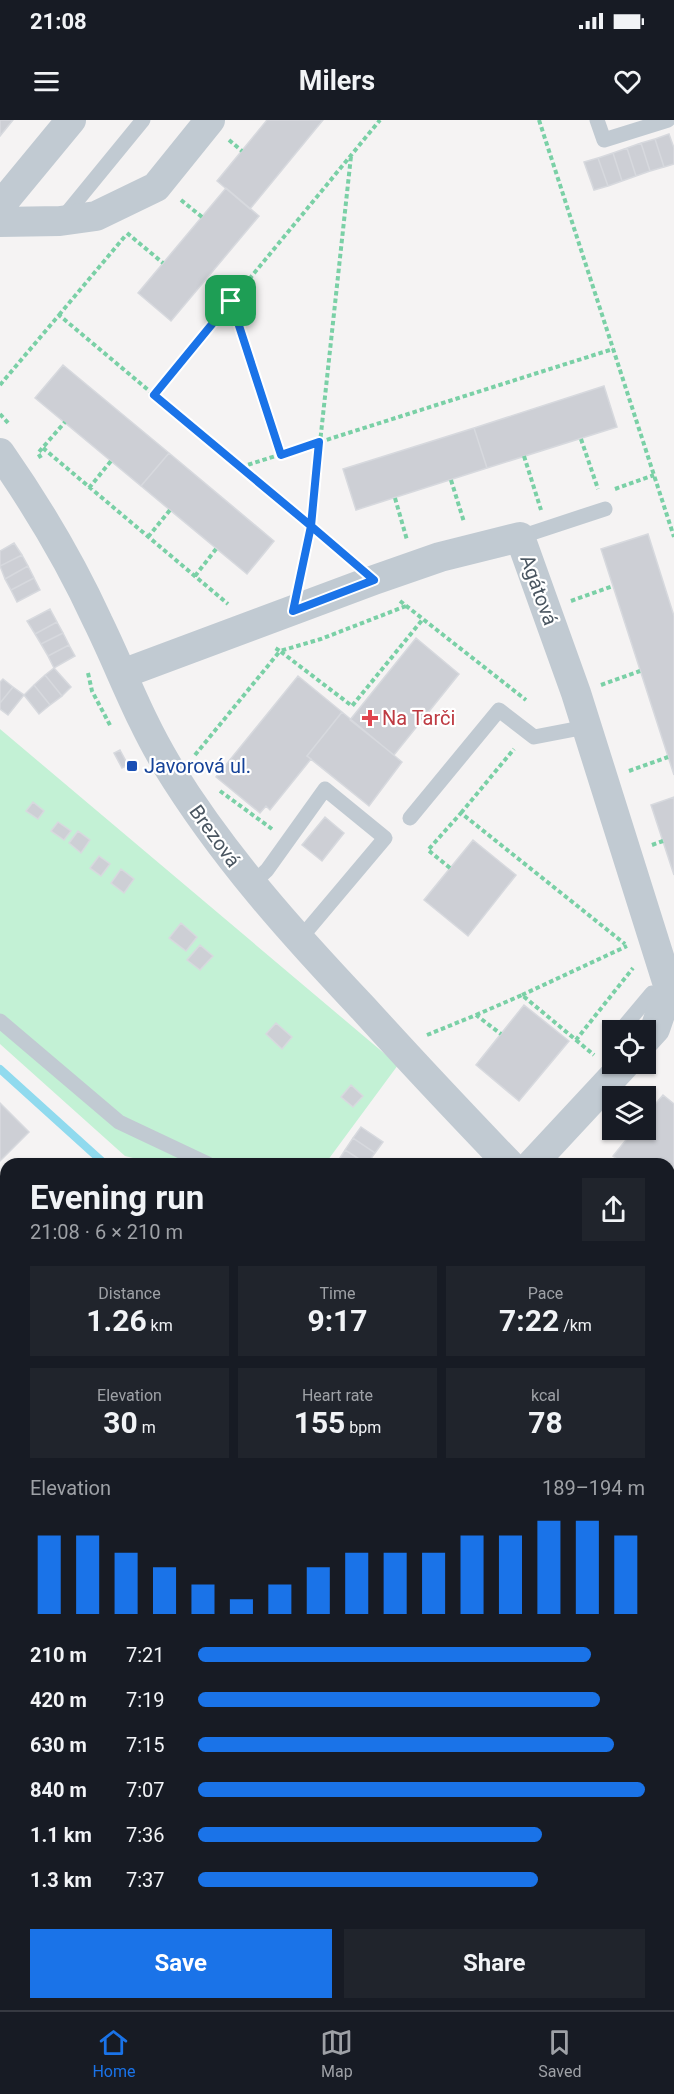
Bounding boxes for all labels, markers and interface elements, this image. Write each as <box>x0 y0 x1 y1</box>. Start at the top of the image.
text: 21:08 <box>30 9 87 34</box>
icon: menu <box>30 65 63 98</box>
text: Milers <box>299 65 375 97</box>
icon: heart <box>611 65 644 98</box>
pin <box>205 275 256 326</box>
icon: arrive <box>214 284 247 317</box>
street label: Agátová <box>515 552 563 628</box>
place label: Na Tarči <box>382 706 455 730</box>
marker: Na Tarči <box>363 711 377 725</box>
place label: Javorová ul. <box>144 754 251 778</box>
marker: Javorová ul. <box>125 759 139 773</box>
street label: Brezová <box>184 800 246 872</box>
map controls <box>602 1020 656 1140</box>
button: locate <box>602 1020 656 1074</box>
button: layers <box>602 1086 656 1140</box>
text: Evening run <box>30 1178 204 1217</box>
button: share <box>582 1178 645 1241</box>
text: 21:08 · 6 × 210 m <box>30 1220 183 1244</box>
text: Distance <box>98 1284 161 1303</box>
text: Time <box>320 1284 355 1303</box>
text: Pace <box>528 1284 563 1303</box>
text: 1.26 <box>86 1303 147 1338</box>
text: 9:17 <box>307 1303 368 1338</box>
text: 7:22 <box>499 1303 559 1338</box>
text: km <box>147 1316 173 1335</box>
text: /km <box>559 1316 592 1335</box>
text: Elevation <box>97 1386 162 1405</box>
text: Heart rate <box>302 1386 373 1405</box>
text: kcal <box>531 1386 560 1405</box>
text: 30 <box>103 1405 138 1440</box>
text: 155 <box>294 1405 345 1440</box>
text: 78 <box>528 1405 563 1440</box>
text: m <box>138 1418 156 1437</box>
text: bpm <box>345 1418 381 1437</box>
text: Elevation <box>30 1476 111 1500</box>
text: 189–194 m <box>542 1476 645 1500</box>
text: 210 m <box>30 1643 87 1667</box>
text: 7:21 <box>126 1643 165 1667</box>
text: 420 m <box>30 1688 87 1712</box>
text: 7:19 <box>126 1688 165 1712</box>
text: 630 m <box>30 1733 87 1757</box>
text: 7:15 <box>126 1733 165 1757</box>
text: 840 m <box>30 1778 87 1802</box>
text: 7:07 <box>126 1778 165 1802</box>
text: 1.1 km <box>30 1823 92 1847</box>
text: 7:36 <box>126 1823 165 1847</box>
text: 1.3 km <box>30 1868 92 1892</box>
text: 7:37 <box>126 1868 165 1892</box>
button: Save <box>30 1929 332 1998</box>
button: Share <box>344 1929 645 1998</box>
tab: Home <box>92 2026 136 2081</box>
tab: Map <box>320 2026 353 2081</box>
tab: Saved <box>538 2026 582 2081</box>

